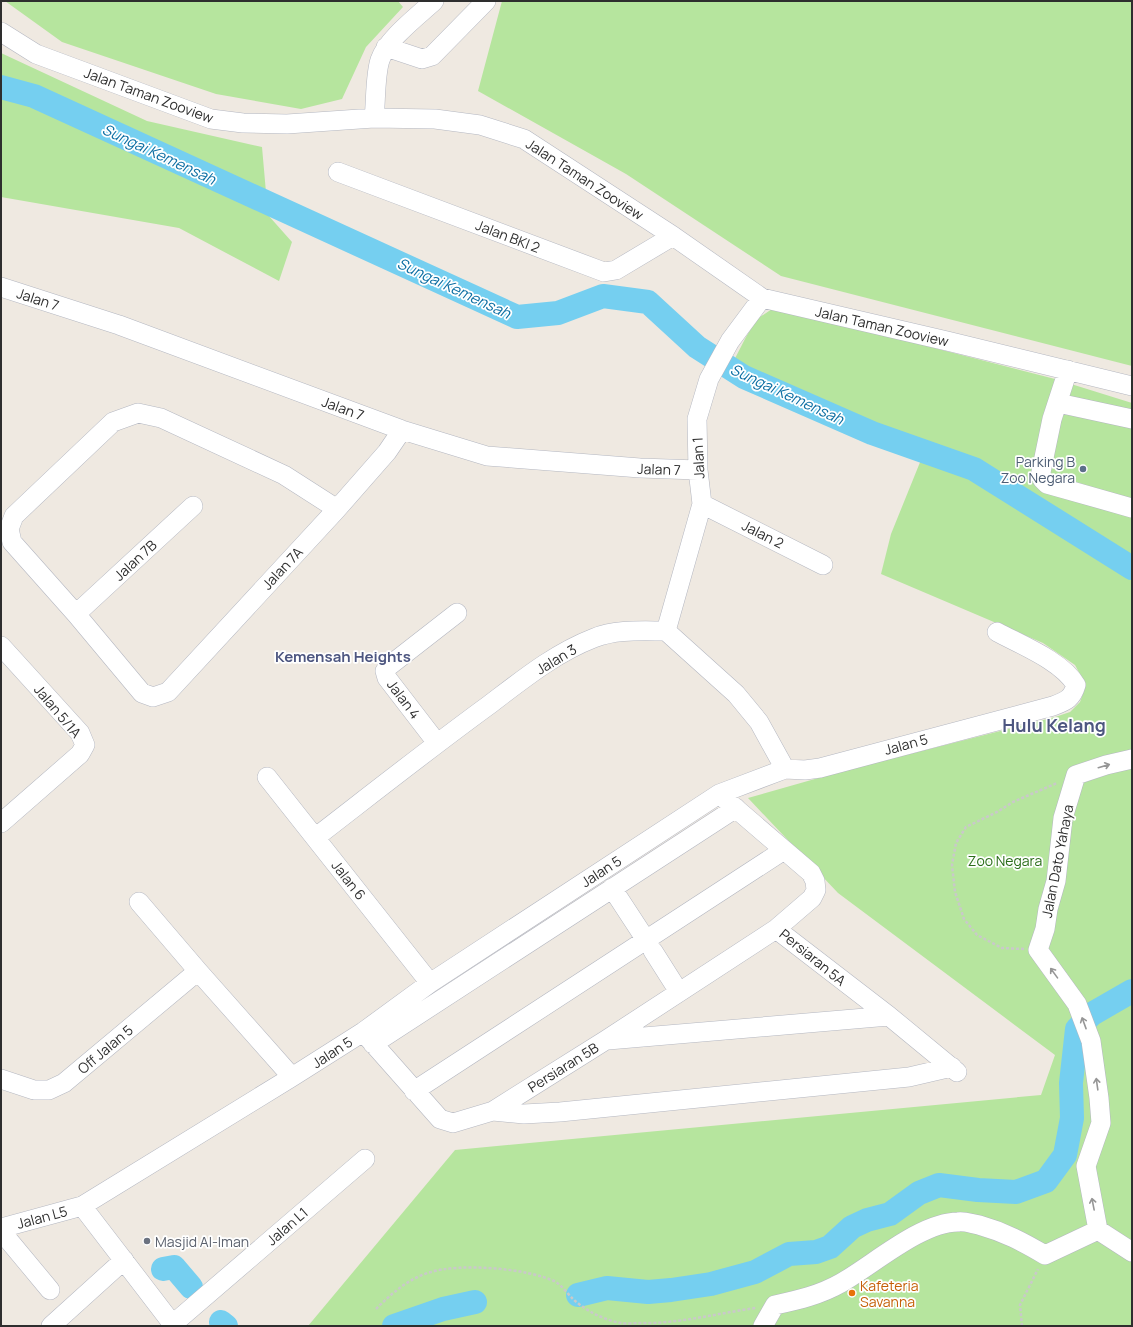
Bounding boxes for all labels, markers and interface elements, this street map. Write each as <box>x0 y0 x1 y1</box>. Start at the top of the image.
street label: Jalan Taman Zooview <box>82 63 217 127</box>
water label: Sungai Kemensah <box>99 119 220 190</box>
street label: Jalan Taman Zooview <box>523 134 648 224</box>
street label: Jalan BKI 2 <box>473 215 543 257</box>
water label: Sungai Kemensah <box>394 253 515 324</box>
street label: Jalan 7 <box>14 283 62 315</box>
street label: Jalan Taman Zooview <box>813 301 951 351</box>
water label: Sungai Kemensah <box>727 359 848 430</box>
street label: Jalan 7 <box>319 392 367 424</box>
street label: Jalan 1 <box>687 437 709 479</box>
place label: Parking B Zoo Negara <box>1001 452 1075 487</box>
street label: Jalan 7 <box>637 459 681 479</box>
marker: Parking B Zoo Negara <box>1078 464 1088 474</box>
street label: Jalan 2 <box>739 515 787 553</box>
street label: Jalan 7B <box>109 535 161 585</box>
street label: Jalan 7A <box>257 542 307 593</box>
street label: Jalan 3 <box>532 639 580 679</box>
district label: Kemensah Heights <box>275 646 411 667</box>
street label: Jalan 4 <box>383 675 425 723</box>
street label: Jalan 5/1A <box>30 680 86 742</box>
district label: Hulu Kelang <box>1002 713 1106 737</box>
street label: Jalan 5 <box>882 729 930 759</box>
one-way arrow <box>1097 762 1110 769</box>
street label: Jalan Dato Yahaya <box>1037 803 1077 919</box>
street label: Jalan 5 <box>577 851 625 891</box>
park label: Zoo Negara <box>968 851 1042 870</box>
street label: Jalan 6 <box>328 856 370 904</box>
street label: Persiaran 5A <box>776 924 850 990</box>
one-way arrow <box>1050 967 1058 978</box>
one-way arrow <box>1080 1016 1087 1029</box>
street label: Off Jalan 5 <box>73 1020 137 1078</box>
street label: Jalan 5 <box>308 1032 356 1072</box>
street label: Persiaran 5B <box>524 1038 602 1096</box>
one-way arrow <box>1093 1078 1101 1091</box>
one-way arrow <box>1089 1197 1097 1210</box>
street label: Jalan L5 <box>15 1201 69 1233</box>
street label: Jalan L1 <box>262 1203 312 1249</box>
place label: Masjid Al-Iman <box>155 1232 249 1251</box>
marker: Masjid Al-Iman <box>142 1236 152 1246</box>
place label: Kafeteria Savanna <box>860 1276 919 1311</box>
marker: Kafeteria Savanna <box>847 1288 857 1298</box>

